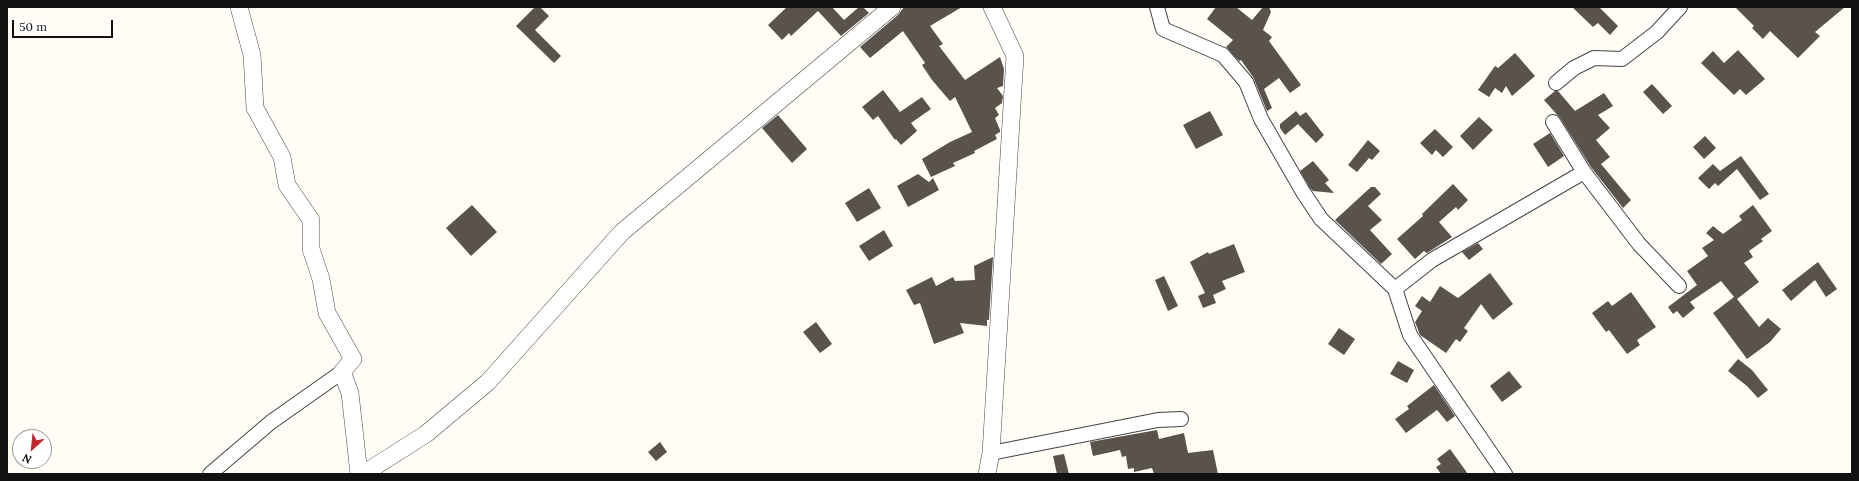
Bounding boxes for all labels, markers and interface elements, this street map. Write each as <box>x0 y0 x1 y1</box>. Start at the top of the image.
scale bar <box>14 12 115 38</box>
text: 50 m <box>19 19 47 34</box>
north arrow <box>12 429 52 469</box>
text: N <box>20 451 34 467</box>

